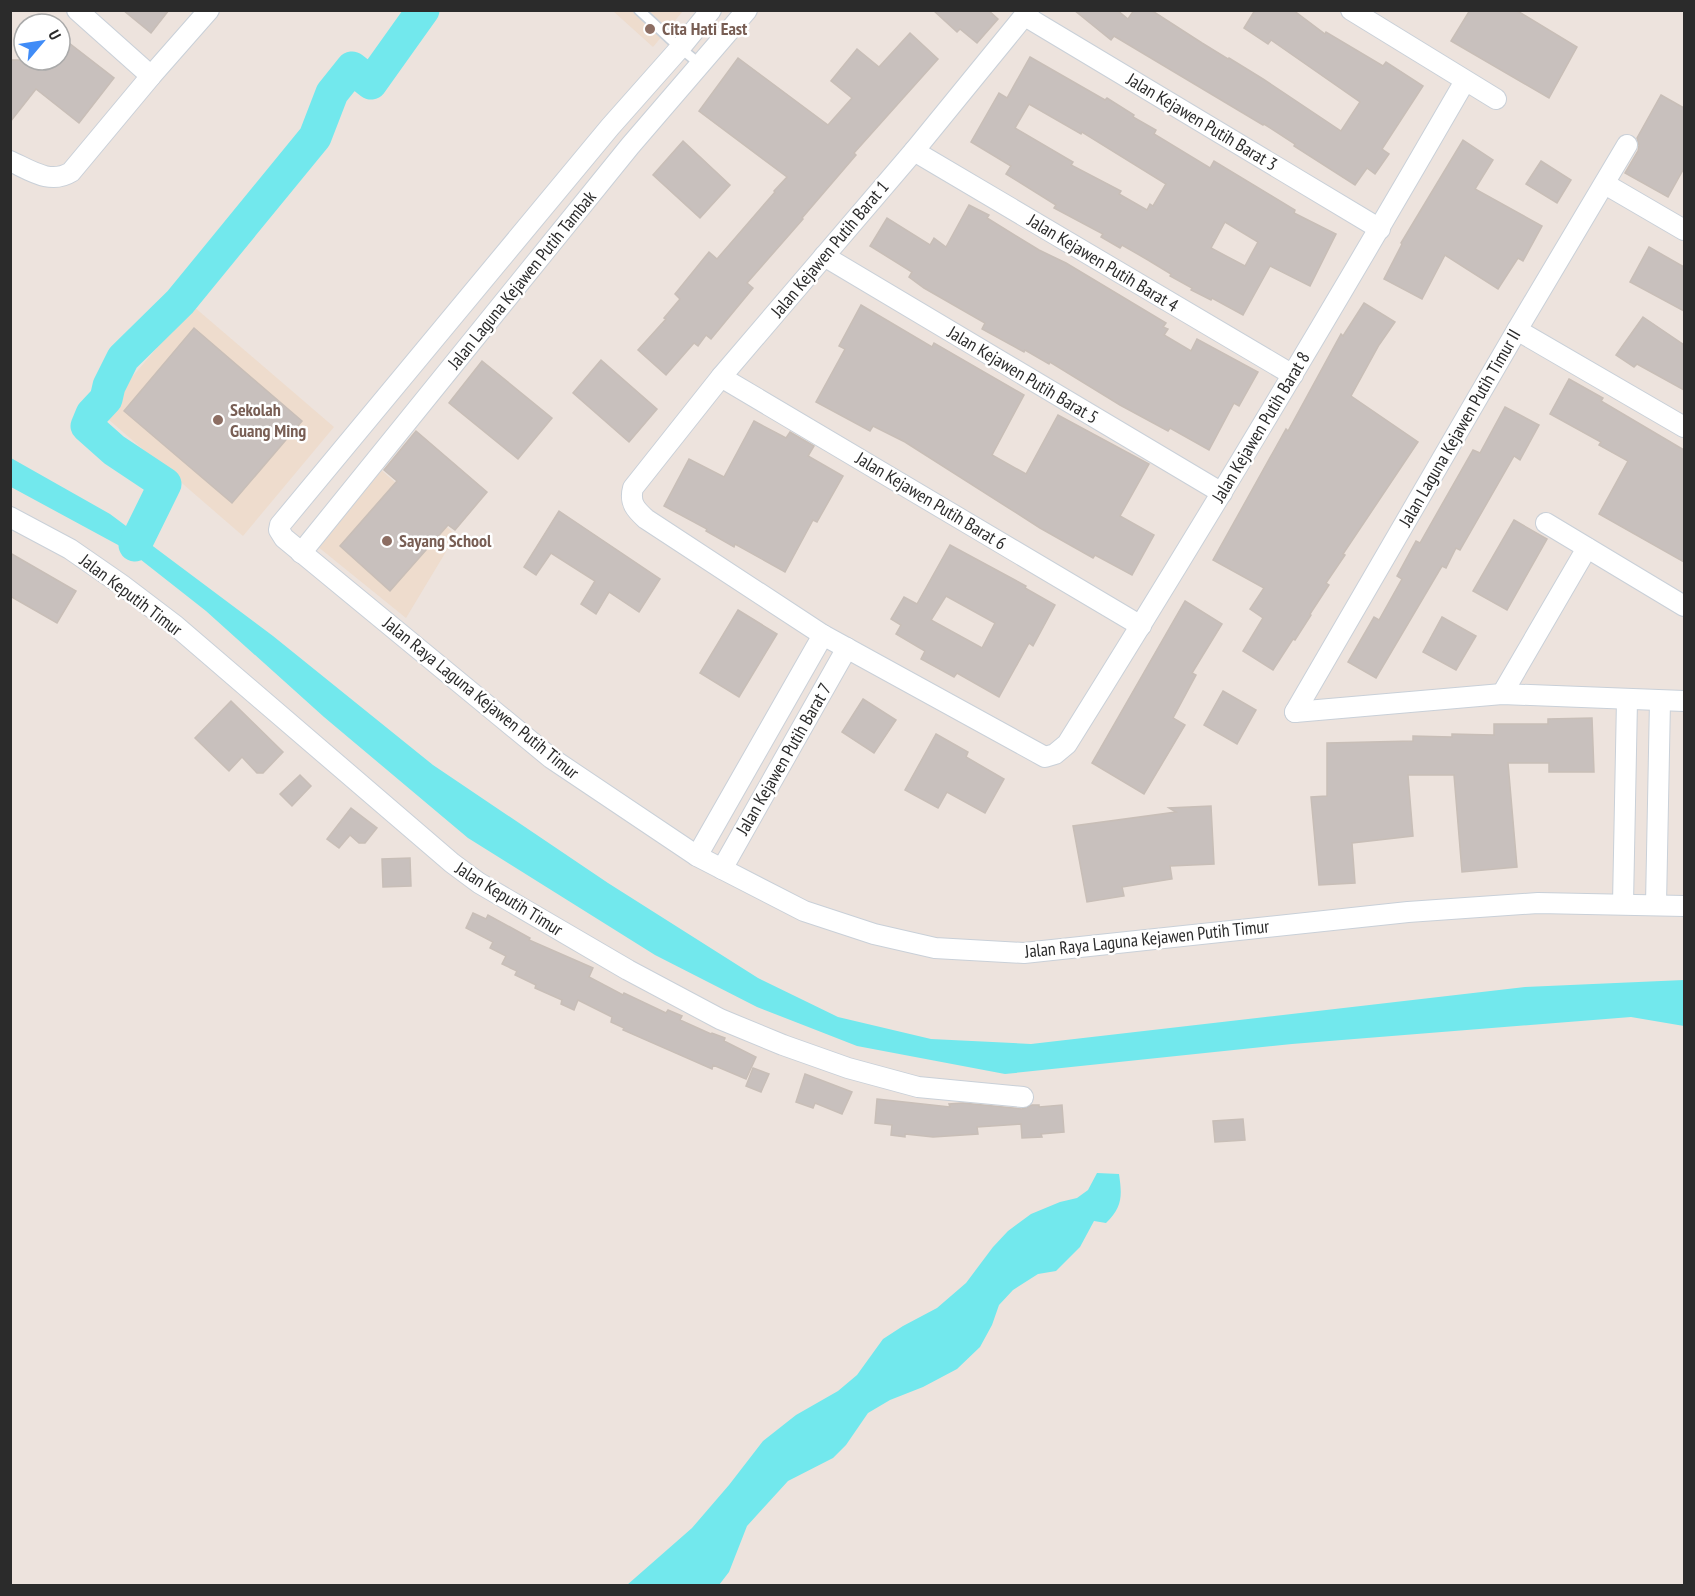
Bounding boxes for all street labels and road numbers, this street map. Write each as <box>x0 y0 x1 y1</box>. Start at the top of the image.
street label: Jalan Kejawen Putih Barat 3 <box>1122 67 1282 176</box>
street label: Jalan Kejawen Putih Barat 1 <box>765 176 894 323</box>
street label: Jalan Laguna Kejawen Putih Tambak <box>442 186 601 374</box>
street label: Jalan Kejawen Putih Barat 4 <box>1023 208 1183 317</box>
street label: Jalan Kejawen Putih Barat 5 <box>943 320 1103 429</box>
street label: Jalan Laguna Kejawen Putih Timur II <box>1393 325 1526 531</box>
street label: Jalan Kejawen Putih Barat 8 <box>1206 347 1315 507</box>
street label: Jalan Kejawen Putih Barat 6 <box>851 446 1011 555</box>
street label: Jalan Keputih Timur <box>75 548 187 641</box>
street label: Jalan Raya Laguna Kejawen Putih Timur <box>378 611 584 784</box>
street label: Jalan Kejawen Putih Barat 7 <box>730 679 836 840</box>
street label: Jalan Keputih Timur <box>450 856 567 941</box>
street label: Jalan Raya Laguna Kejawen Putih Timur <box>1023 914 1270 963</box>

